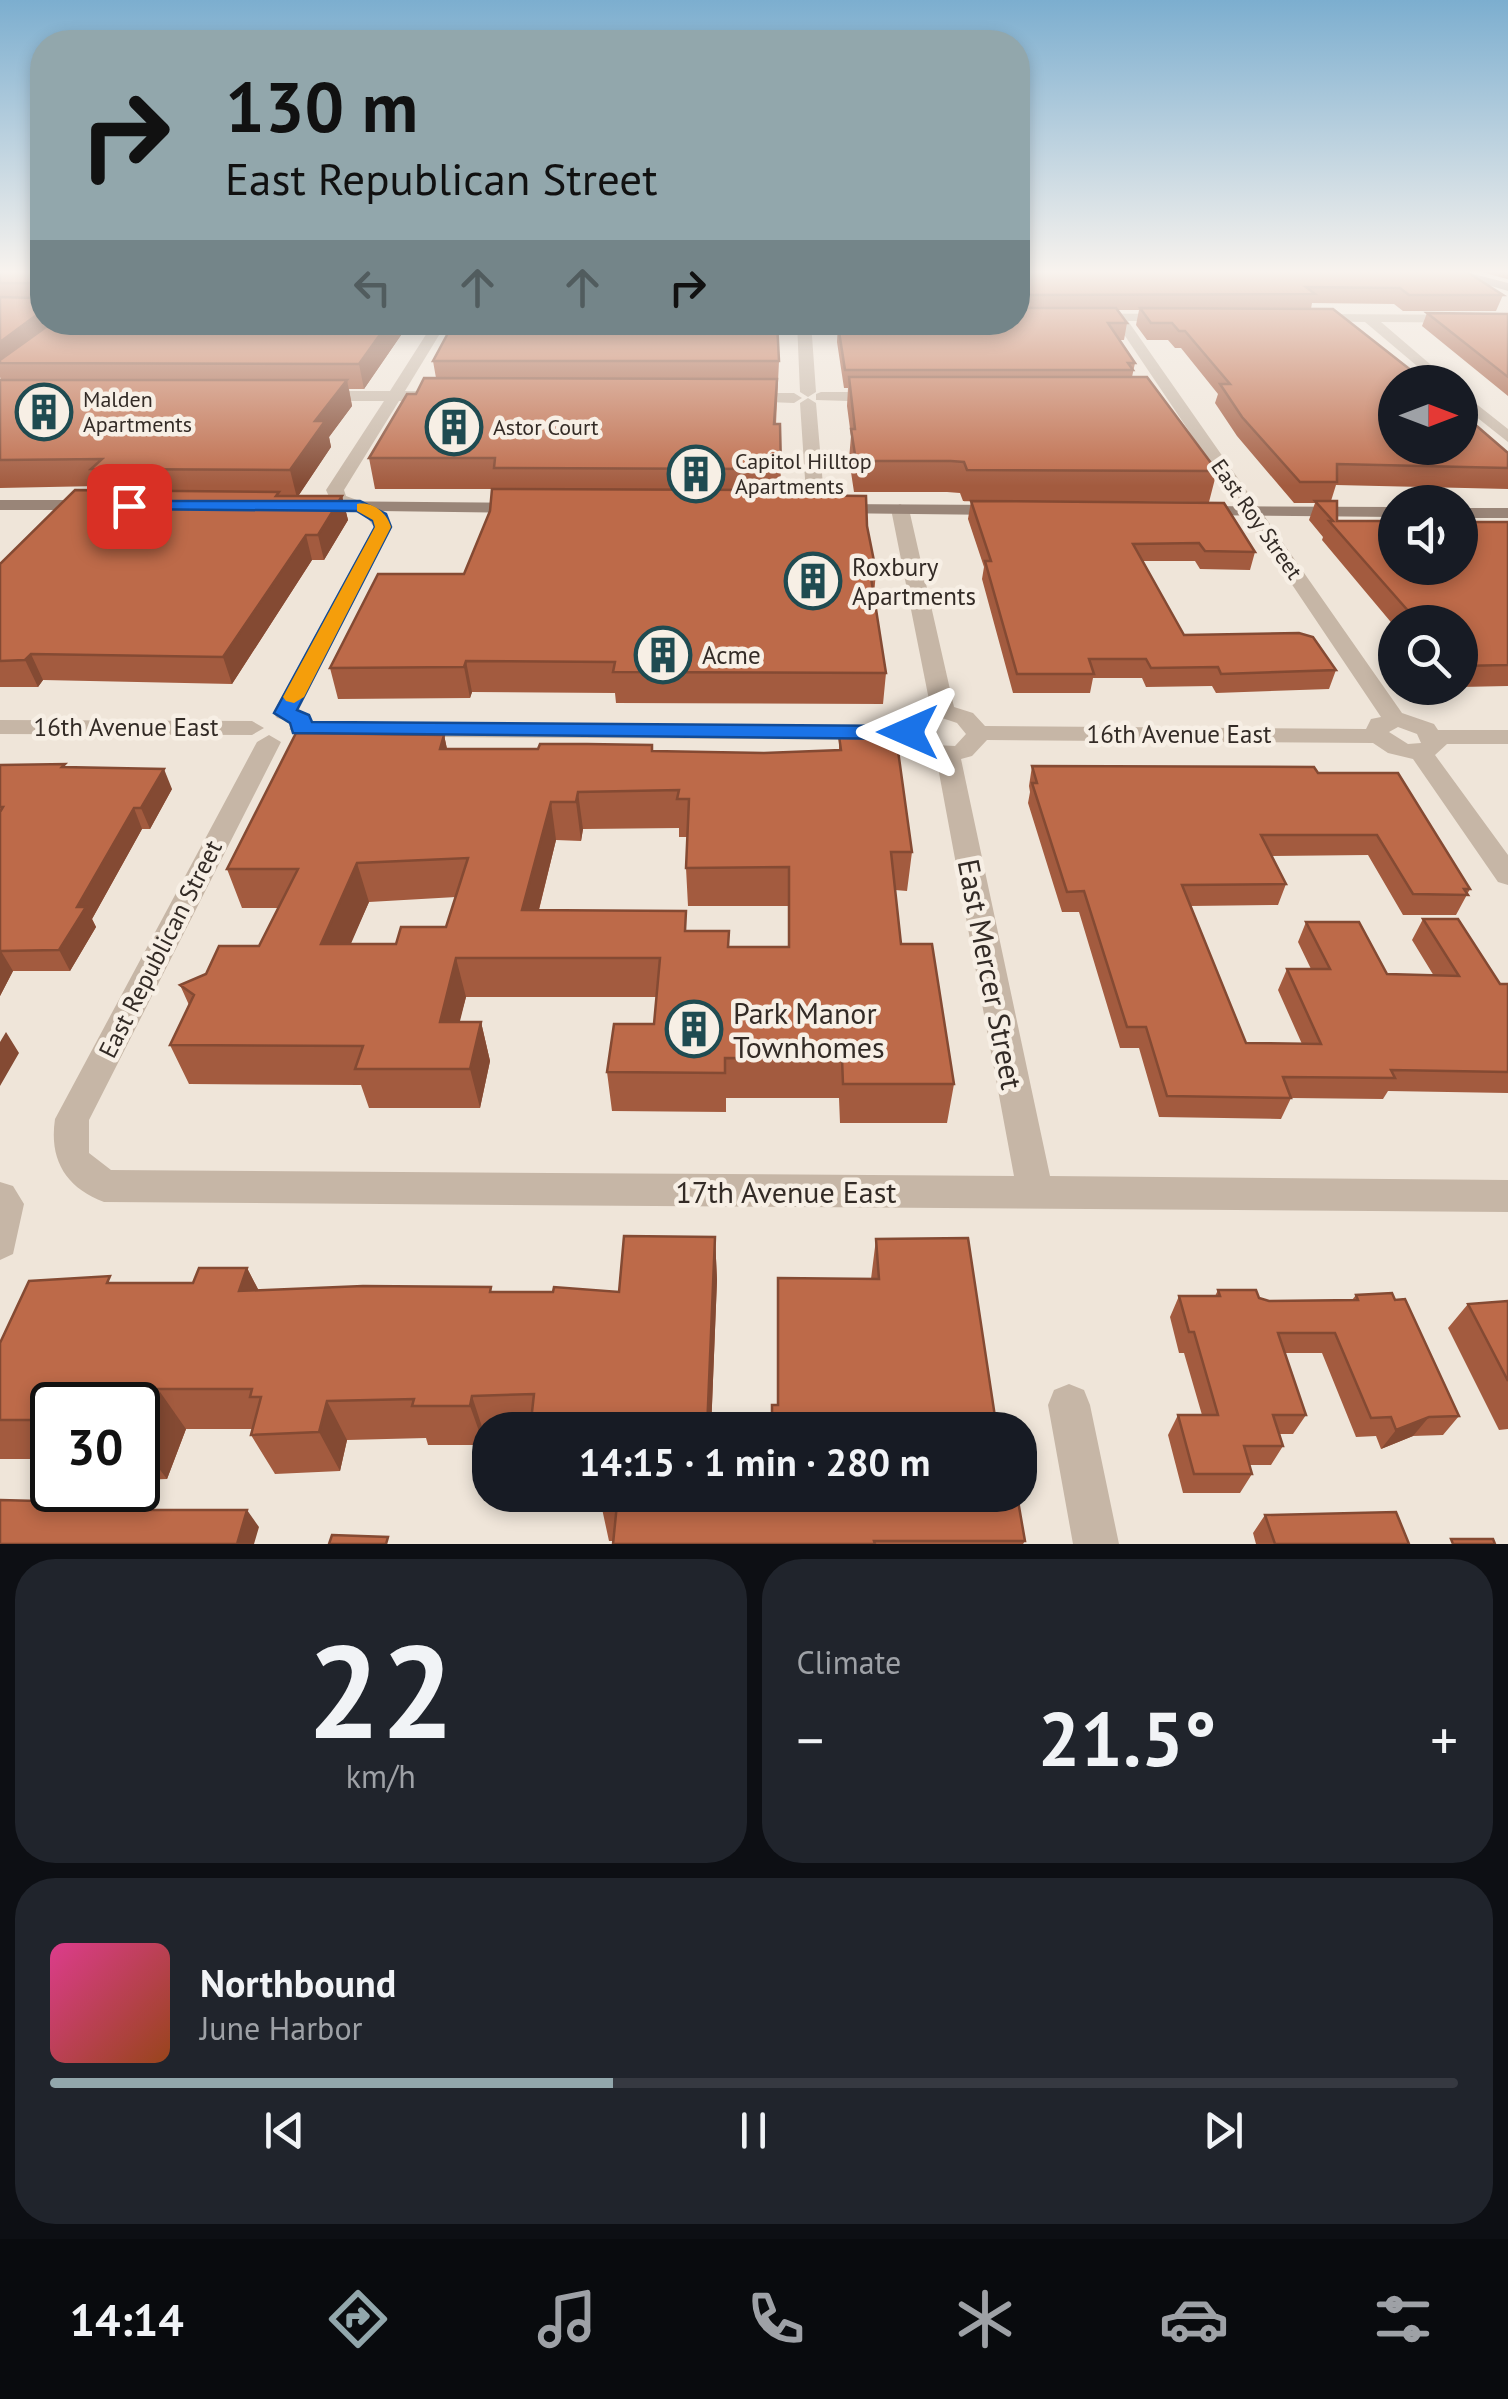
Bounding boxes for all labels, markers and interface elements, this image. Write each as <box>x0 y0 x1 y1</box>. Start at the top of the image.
text: 130 m <box>225 61 418 151</box>
icon: right <box>60 70 190 200</box>
text: East Republican Street <box>225 149 657 207</box>
icon: left <box>345 260 400 315</box>
icon: ahead <box>450 260 505 315</box>
icon: ahead <box>555 260 610 315</box>
icon: right <box>660 260 715 315</box>
north arrow <box>1378 365 1478 465</box>
map controls <box>1378 365 1478 705</box>
building icon: Malden Apartments <box>14 382 74 442</box>
place label: Malden Apartments <box>83 385 192 438</box>
building icon: Astor Court <box>424 397 484 457</box>
place label: Astor Court <box>493 413 599 441</box>
building icon: Capitol Hilltop Apartments <box>666 444 726 504</box>
place label: Capitol Hilltop Apartments <box>735 447 872 500</box>
street label: East Roy Street <box>1205 453 1309 585</box>
pin <box>87 464 172 549</box>
icon: arrive <box>102 479 157 534</box>
button: sound <box>1378 485 1478 585</box>
building icon: Roxbury Apartments <box>783 551 843 611</box>
place label: Roxbury Apartments <box>852 551 976 612</box>
button: search <box>1378 605 1478 705</box>
building icon: Acme <box>633 625 693 685</box>
place label: Acme <box>702 639 761 671</box>
position arrow <box>856 680 960 784</box>
street label: 16th Avenue East <box>34 711 219 743</box>
street label: 16th Avenue East <box>1087 718 1272 750</box>
street label: East Republican Street <box>91 834 229 1063</box>
street label: East Mercer Street <box>950 855 1032 1093</box>
place label: Park Manor Townhomes <box>733 993 885 1066</box>
building icon: Park Manor Townhomes <box>664 999 724 1059</box>
street label: 17th Avenue East <box>675 1172 897 1211</box>
speed limit sign: 30 <box>30 1382 160 1512</box>
text: 14:15 · 1 min · 280 m <box>579 1437 930 1486</box>
text: 22 <box>307 1606 454 1774</box>
text: Climate <box>797 1641 901 1683</box>
text: 21.5° <box>1038 1690 1217 1787</box>
text: − <box>797 1704 824 1775</box>
text: + <box>1430 1704 1458 1775</box>
text: km/h <box>346 1755 416 1797</box>
text: Northbound <box>200 1958 396 2007</box>
text: June Harbor <box>200 2007 362 2049</box>
icon: previous <box>257 2103 312 2158</box>
icon: pause <box>726 2103 781 2158</box>
icon: next <box>1196 2103 1251 2158</box>
icon: directions <box>323 2284 393 2354</box>
icon: music <box>532 2284 602 2354</box>
icon: phone <box>741 2284 811 2354</box>
icon: climate <box>950 2284 1020 2354</box>
icon: car <box>1159 2284 1229 2354</box>
icon: filters <box>1368 2284 1438 2354</box>
text: 14:14 <box>70 2290 184 2348</box>

